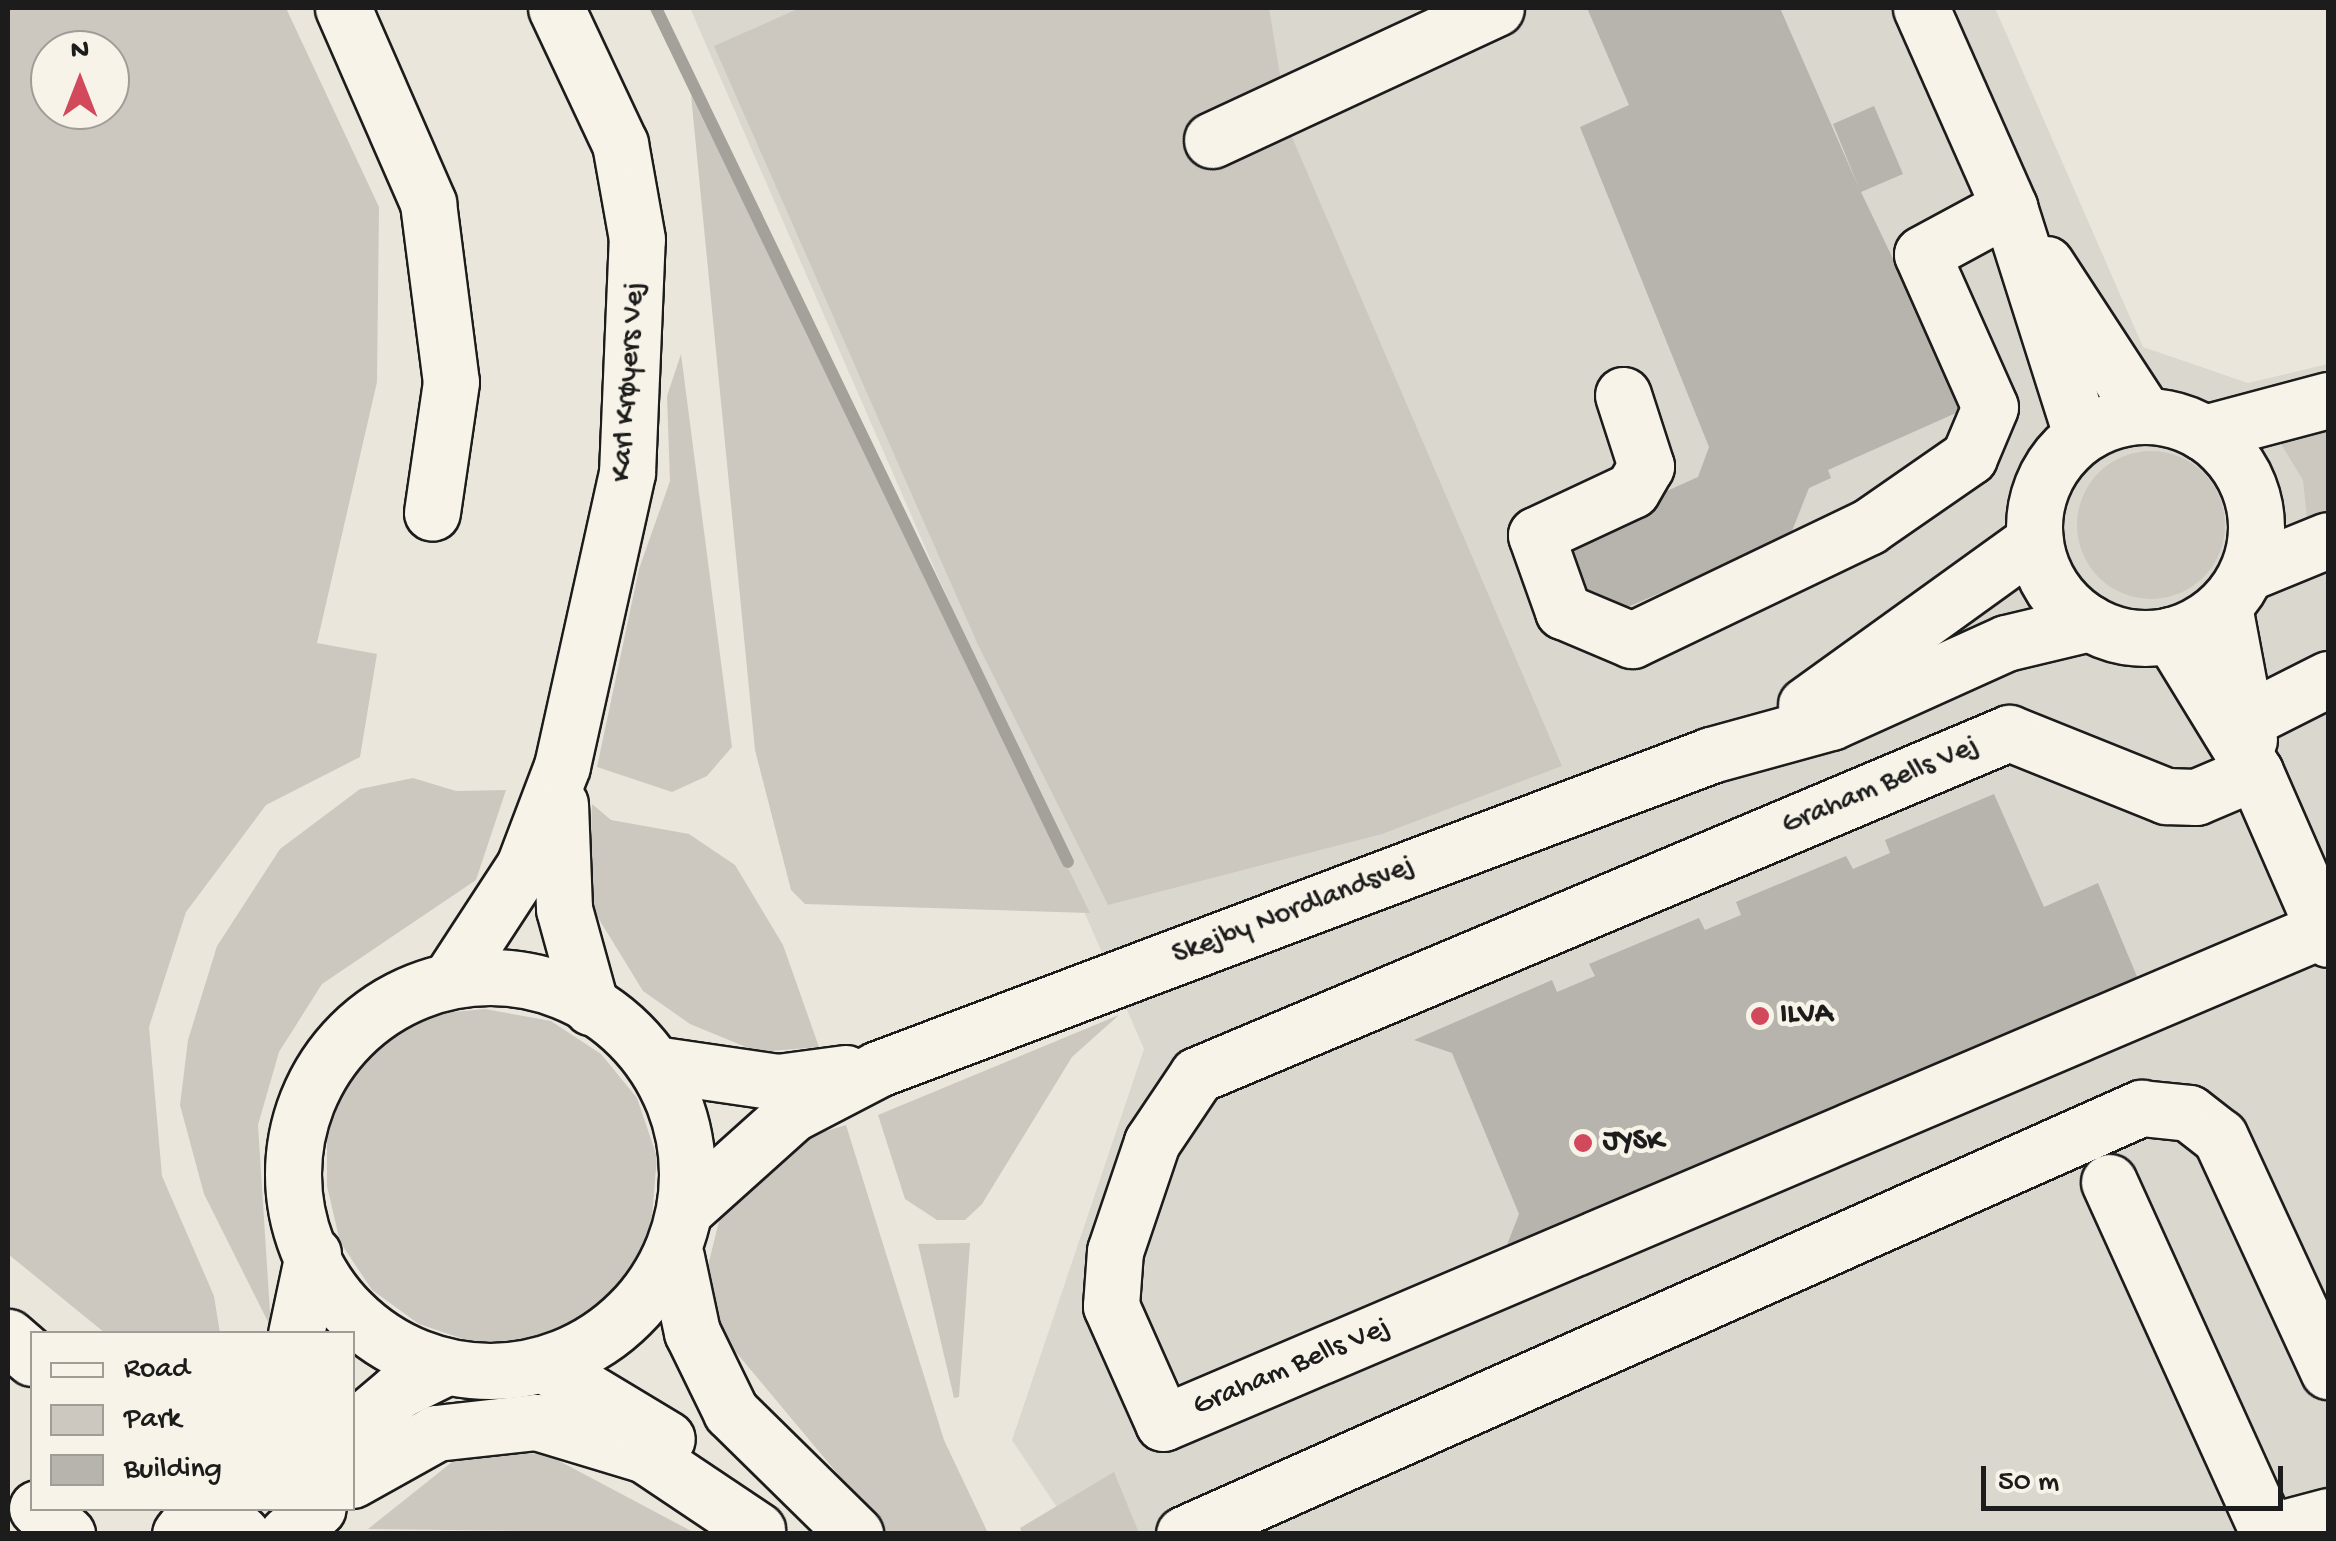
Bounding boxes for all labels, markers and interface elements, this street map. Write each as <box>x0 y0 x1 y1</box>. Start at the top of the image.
north arrow <box>30 30 130 130</box>
text: N <box>71 35 89 68</box>
street label: Karl Krøyers Vej <box>605 281 655 483</box>
street label: Graham Bells Vej <box>1777 729 1985 845</box>
street label: Skejby Nordlandsvej <box>1168 849 1420 975</box>
place label: ILVA <box>1780 998 1833 1034</box>
marker: ILVA <box>1749 1005 1771 1027</box>
place label: JYSK <box>1603 1125 1663 1161</box>
marker: JYSK <box>1572 1132 1594 1154</box>
street label: Graham Bells Vej <box>1188 1310 1396 1426</box>
legend <box>30 1331 355 1511</box>
text: Road <box>124 1353 190 1388</box>
text: Park <box>124 1403 181 1438</box>
scale bar <box>1986 1446 2288 1508</box>
text: Building <box>124 1453 222 1488</box>
text: 50 m <box>1998 1466 2059 1501</box>

